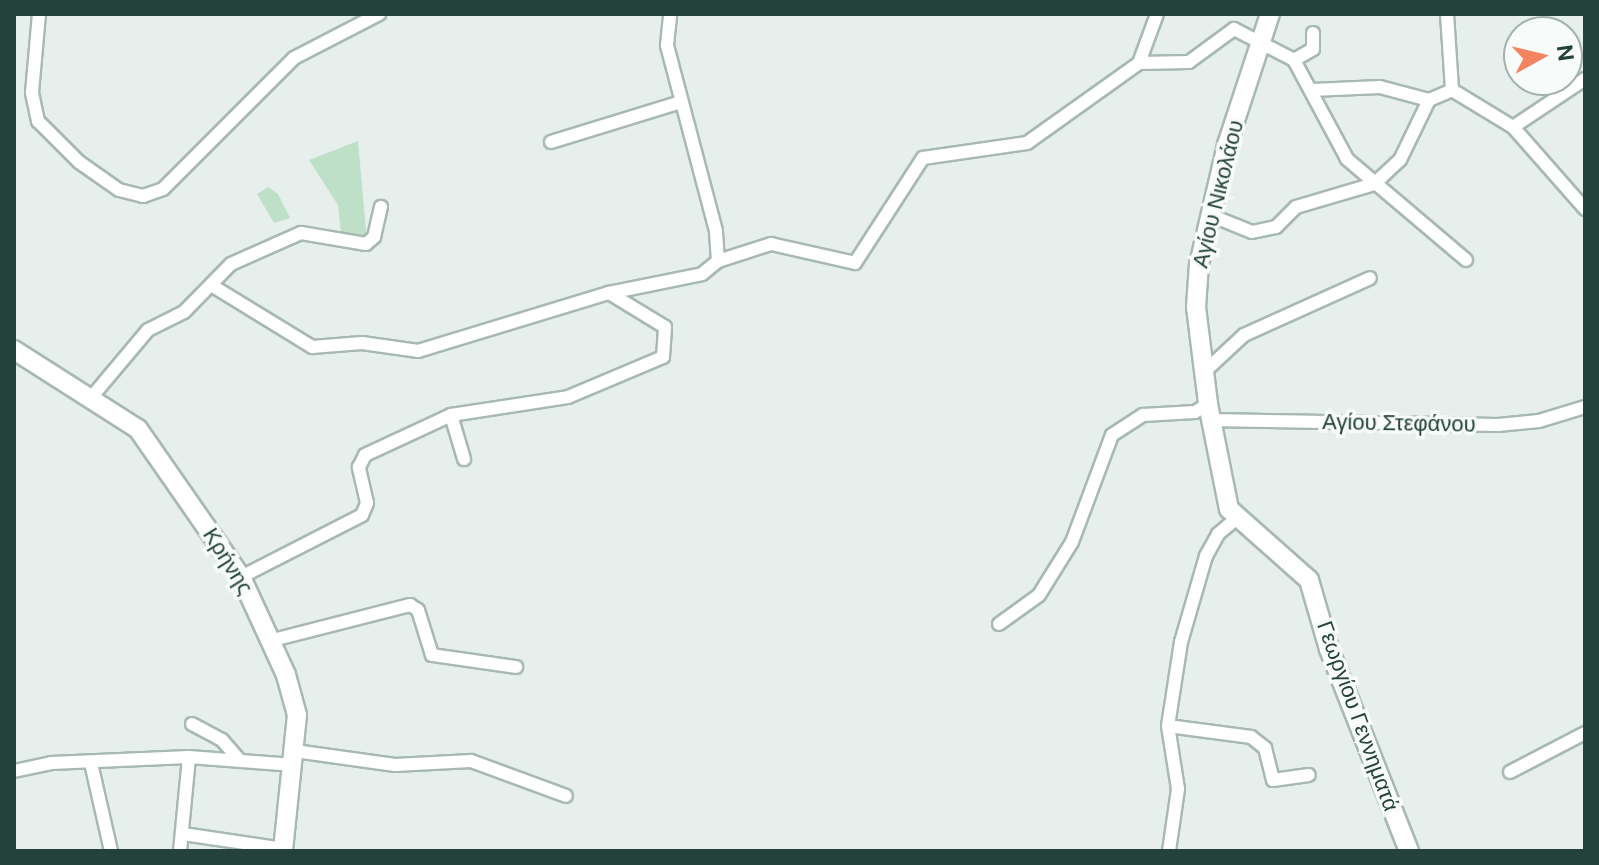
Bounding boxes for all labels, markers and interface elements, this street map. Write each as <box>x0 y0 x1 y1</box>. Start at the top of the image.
north arrow <box>1503 16 1583 96</box>
text: N <box>1550 43 1581 63</box>
street label: Αγίου Νικολάου <box>1187 117 1249 271</box>
street label: Αγίου Στεφάνου <box>1322 408 1476 438</box>
street label: Κρήνης <box>197 523 259 599</box>
street label: Γεωργίου Γεννηματά <box>1311 617 1405 815</box>

